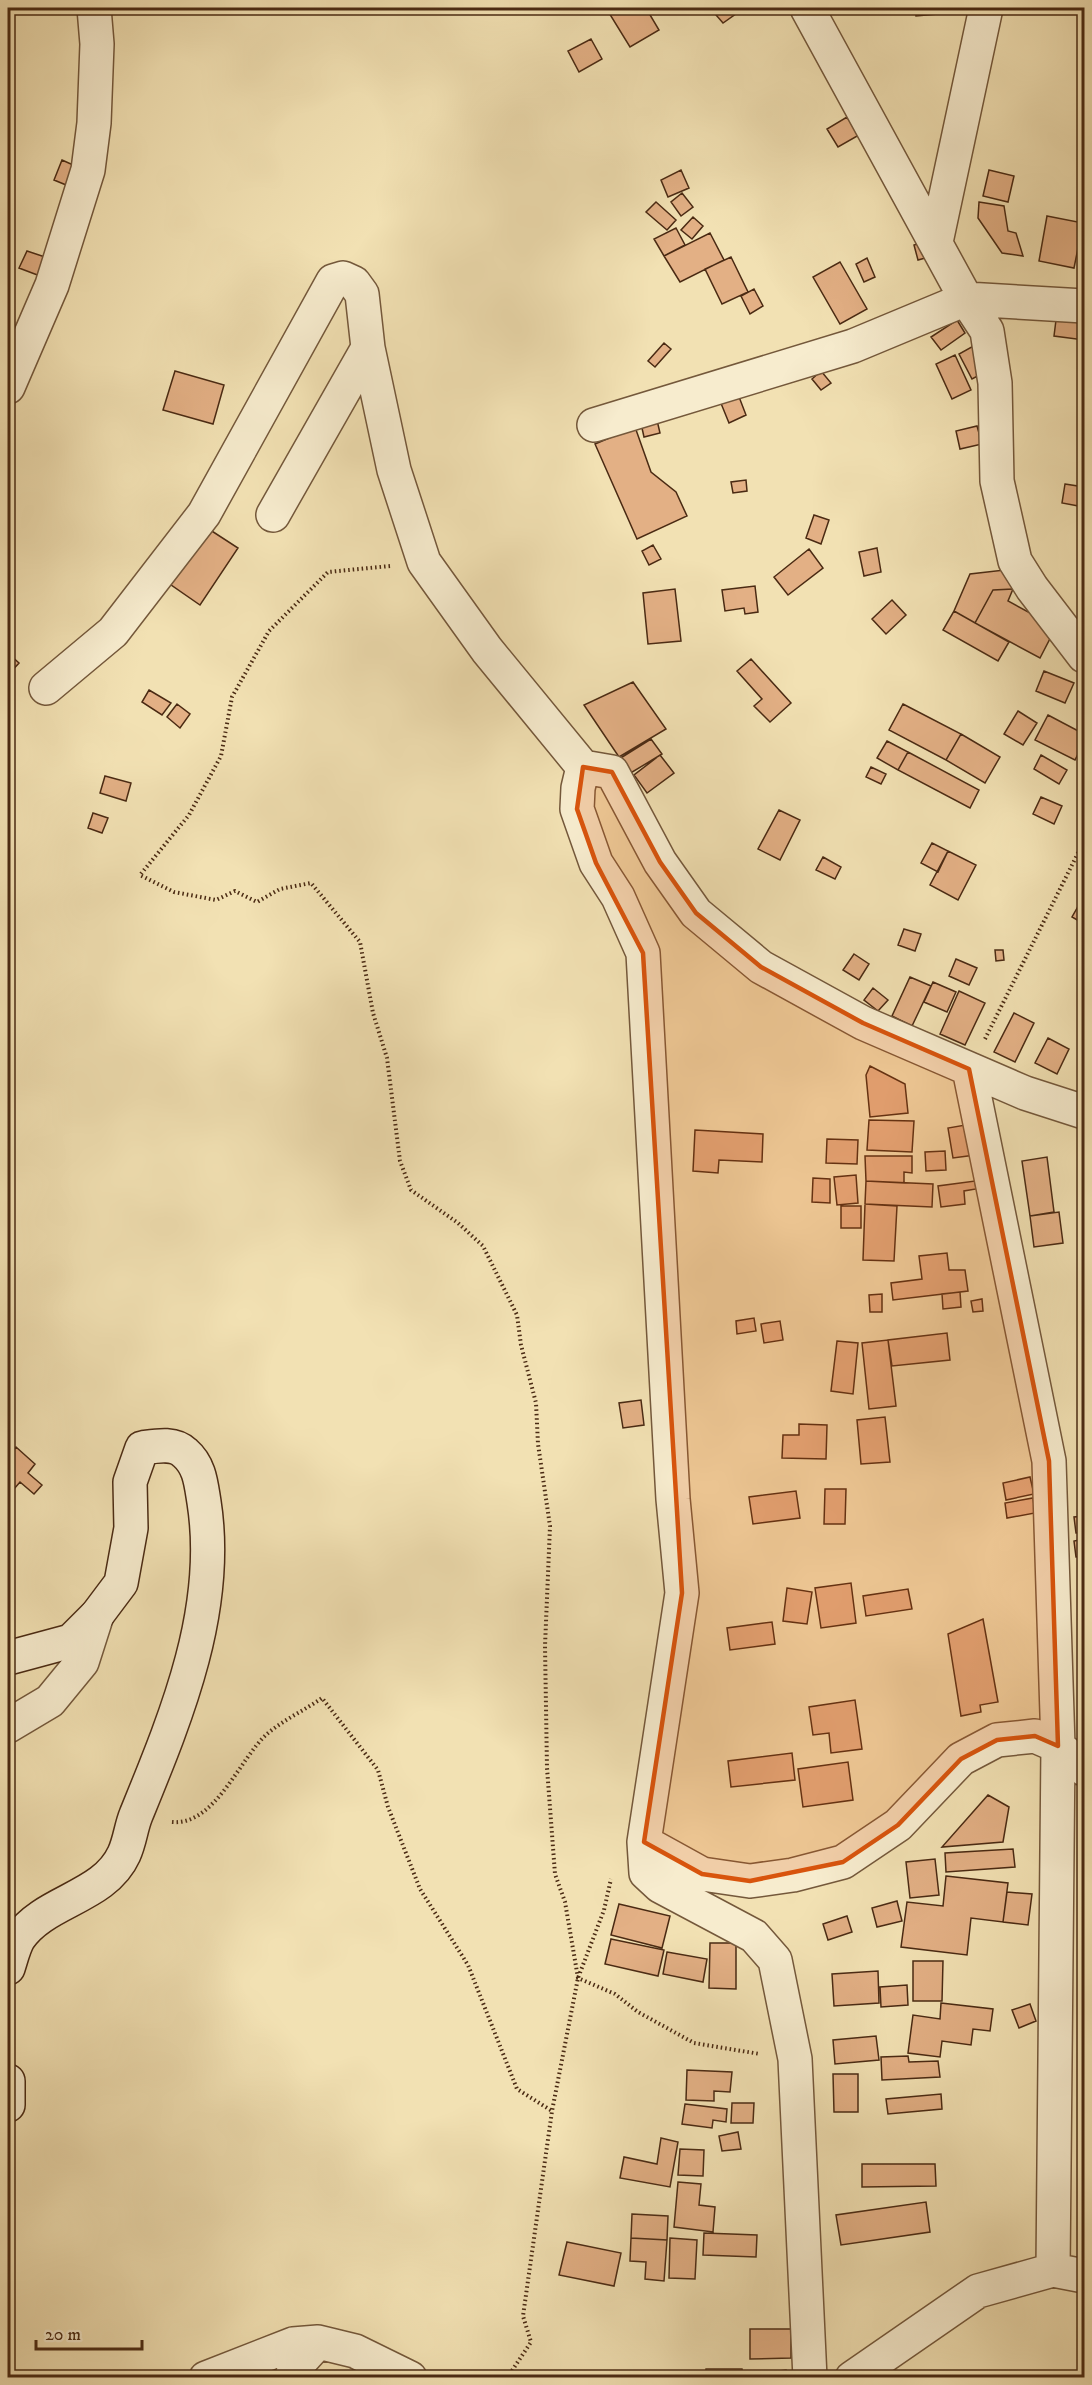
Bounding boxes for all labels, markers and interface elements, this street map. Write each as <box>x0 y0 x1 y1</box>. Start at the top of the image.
scale bar <box>36 2313 142 2351</box>
text: 20 m <box>45 2324 81 2346</box>

